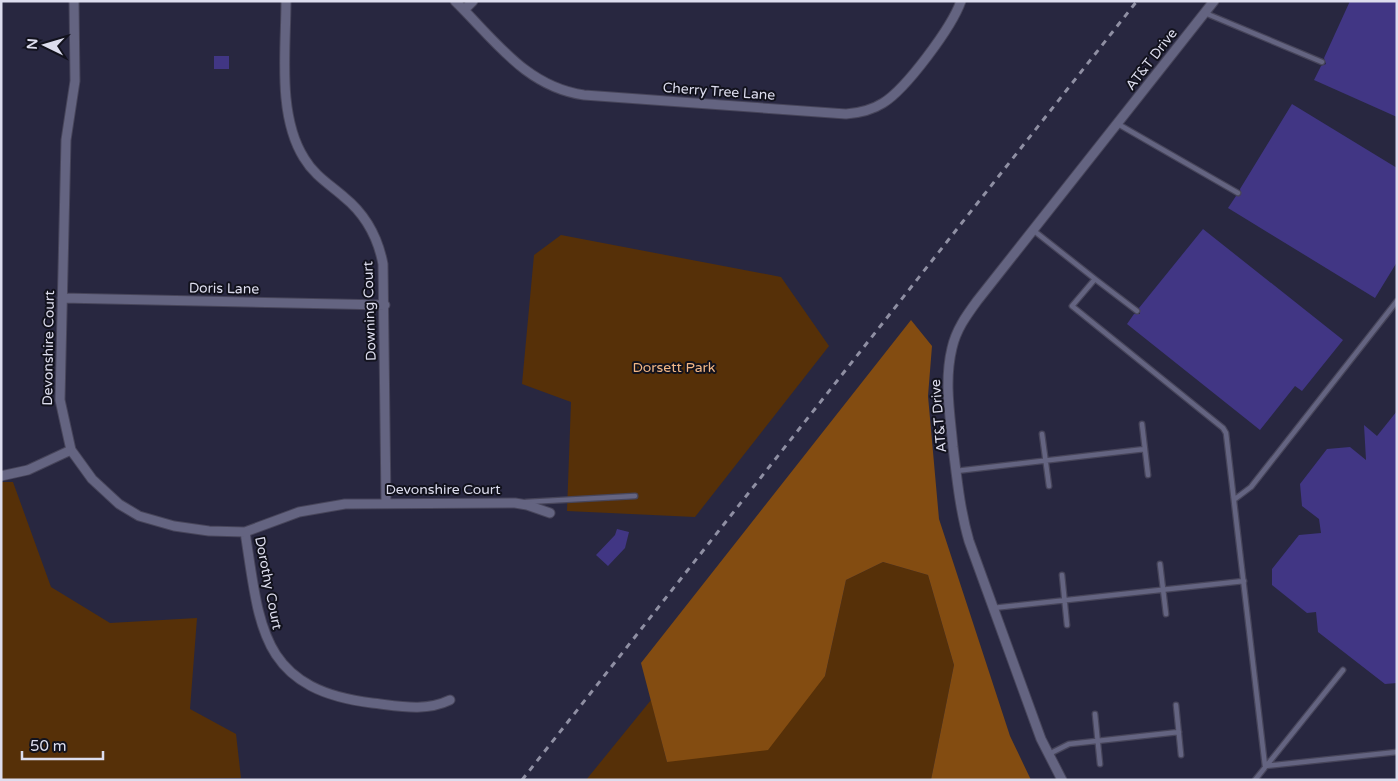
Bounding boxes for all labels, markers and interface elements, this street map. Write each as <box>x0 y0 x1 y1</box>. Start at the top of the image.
north arrow <box>20 20 70 70</box>
street label: AT&T Drive <box>1122 25 1181 94</box>
text: N <box>24 38 42 50</box>
street label: Cherry Tree Lane <box>662 79 776 104</box>
street label: Downing Court <box>359 260 380 361</box>
street label: Doris Lane <box>189 279 259 298</box>
street label: Devonshire Court <box>39 290 58 406</box>
park label: Dorsett Park <box>632 359 716 376</box>
street label: AT&T Drive <box>927 378 950 453</box>
street label: Devonshire Court <box>385 481 501 498</box>
street label: Dorothy Court <box>251 535 286 632</box>
scale bar <box>22 728 104 760</box>
text: 50 m <box>30 737 67 755</box>

